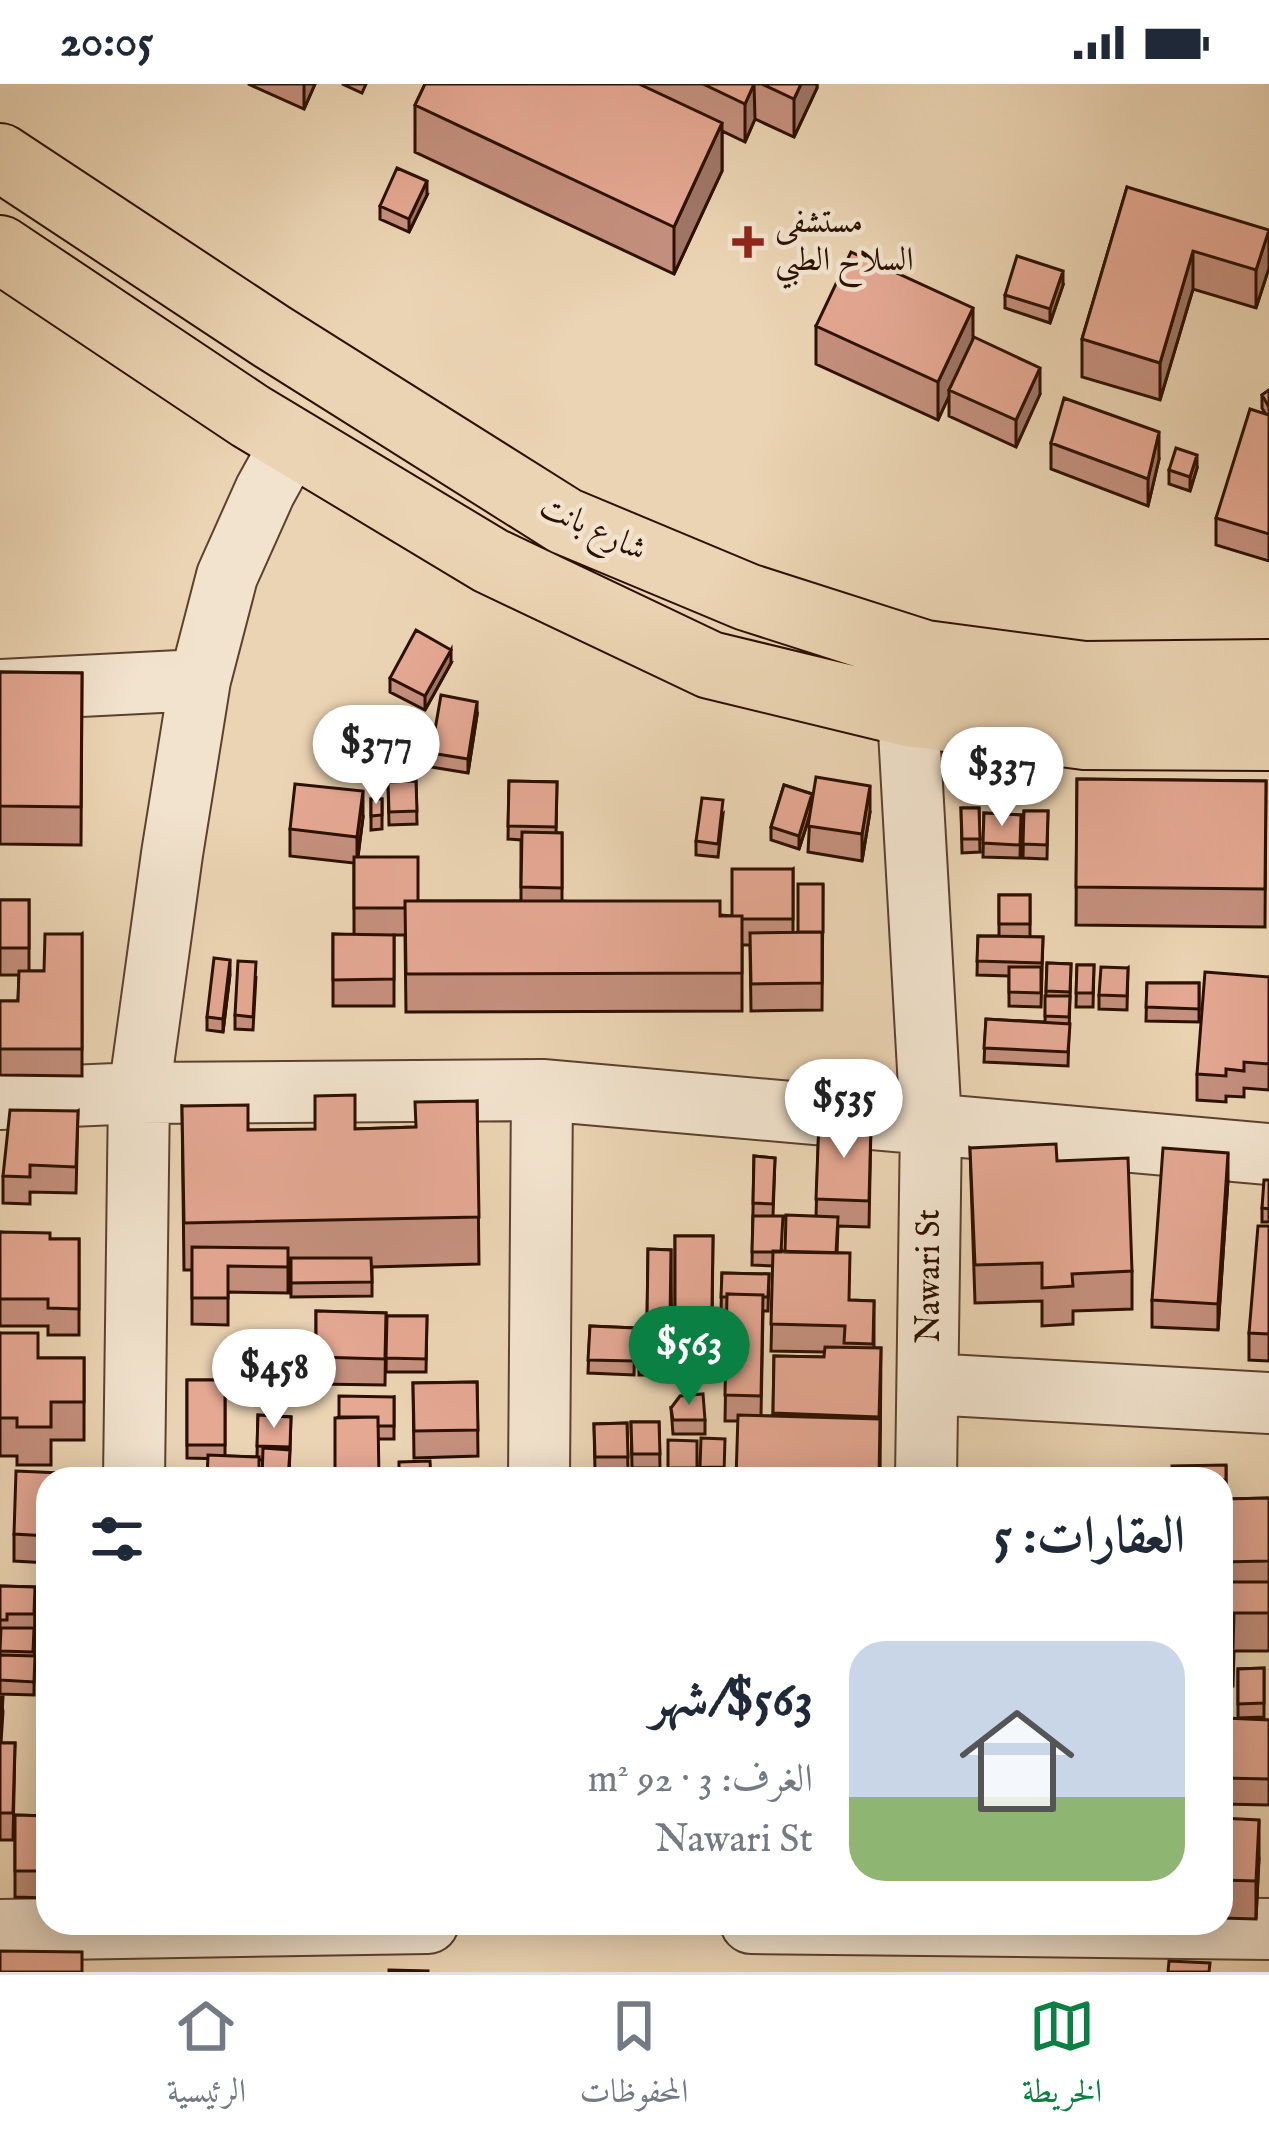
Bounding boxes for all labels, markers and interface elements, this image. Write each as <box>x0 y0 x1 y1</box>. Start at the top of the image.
text: 20:05 <box>60 14 154 71</box>
place label: مستشفى السلاح الطبي <box>775 202 914 289</box>
marker: مستشفى السلاح الطبي <box>732 226 764 258</box>
street label: شارع بانت <box>531 486 653 576</box>
pin: $377 <box>305 705 447 807</box>
text: $377 <box>340 719 412 768</box>
pin: $337 <box>931 727 1073 829</box>
text: $337 <box>968 741 1036 790</box>
pin: $535 <box>773 1059 915 1161</box>
text: $535 <box>812 1073 876 1122</box>
street label: Nawari St <box>909 1209 951 1343</box>
pin: $563 <box>618 1306 760 1408</box>
text: $563 <box>656 1320 722 1369</box>
pin: $458 <box>203 1329 345 1431</box>
text: $458 <box>239 1343 309 1392</box>
icon: filters <box>84 1506 150 1572</box>
text: العقارات: 5 <box>994 1506 1185 1571</box>
text: $563/شهر <box>650 1669 813 1734</box>
icon: home <box>945 1689 1089 1833</box>
text: الغرف: 3 · 92 m² <box>588 1756 813 1805</box>
text: Nawari St <box>655 1816 813 1865</box>
tab: الرئيسية <box>167 1993 246 2123</box>
tab: المحفوظات <box>580 1993 688 2123</box>
tab: الخريطة <box>1022 1993 1102 2123</box>

